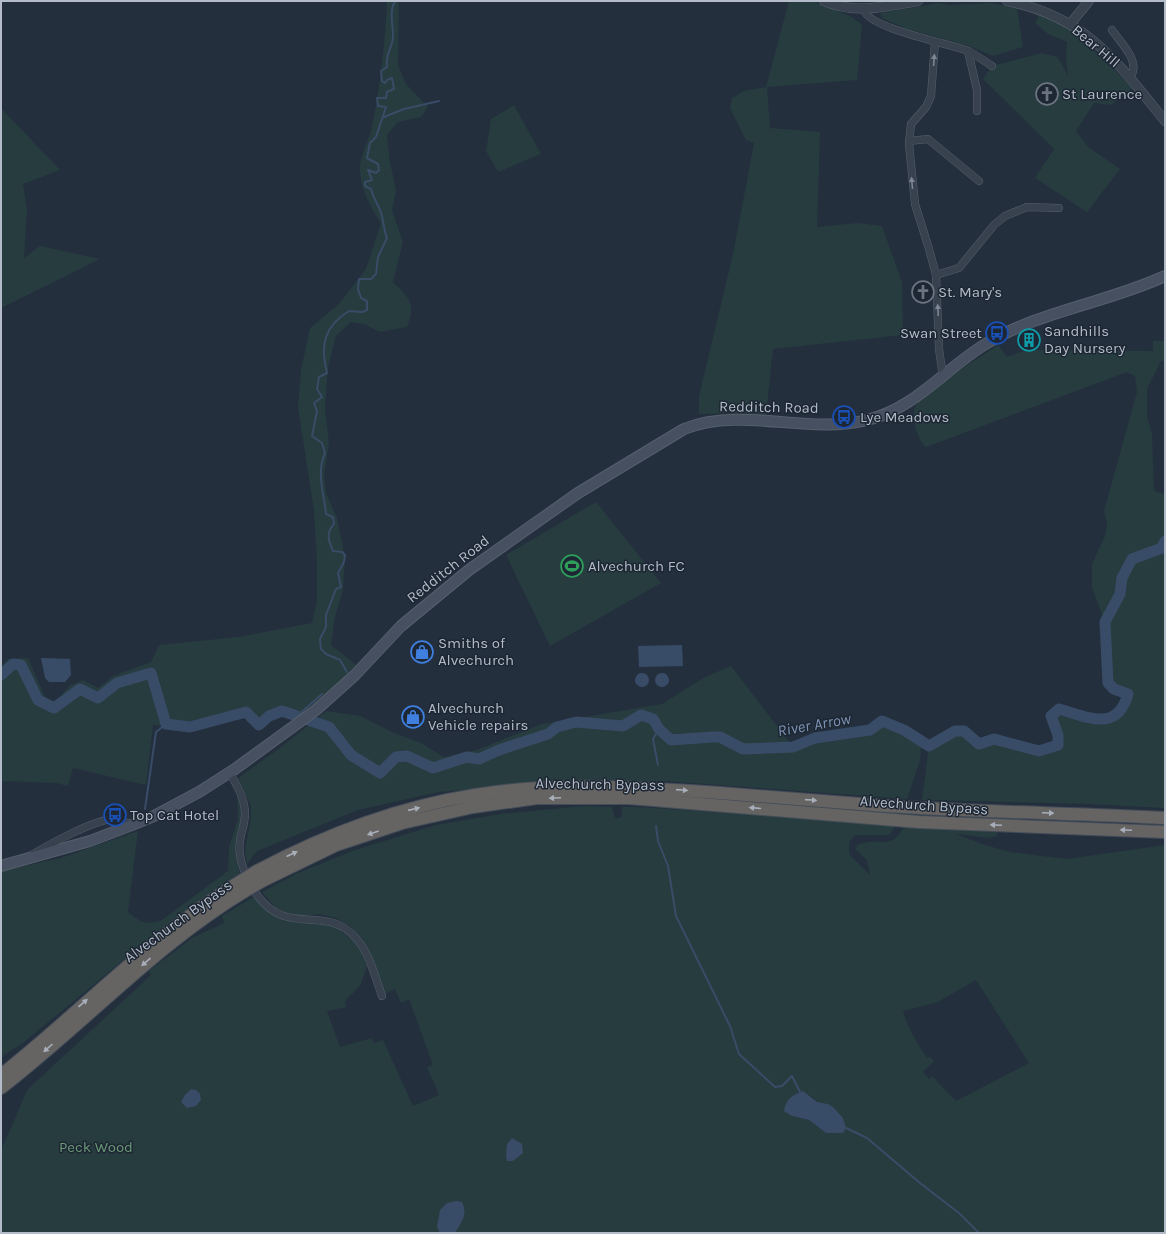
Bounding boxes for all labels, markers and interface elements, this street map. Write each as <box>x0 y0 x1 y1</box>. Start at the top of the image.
street label: Bear Hill <box>1068 21 1124 71</box>
one-way arrow <box>930 54 937 67</box>
church icon: St Laurence <box>1034 81 1060 107</box>
place label: St Laurence <box>1062 85 1142 103</box>
one-way arrow <box>908 177 915 189</box>
church icon: St. Mary's <box>910 279 936 305</box>
place label: St. Mary's <box>938 283 1002 301</box>
one-way arrow <box>935 304 942 316</box>
bus stop icon: Swan Street <box>984 320 1010 346</box>
place label: Sandhills Day Nursery <box>1044 322 1125 357</box>
place label: Swan Street <box>900 324 982 342</box>
building icon: Sandhills Day Nursery <box>1016 327 1042 353</box>
street label: Redditch Road <box>719 397 819 417</box>
bus stop icon: Lye Meadows <box>831 404 857 430</box>
place label: Lye Meadows <box>860 408 949 426</box>
street label: Redditch Road <box>403 531 493 607</box>
sports icon: Alvechurch FC <box>559 553 585 579</box>
place label: Alvechurch FC <box>588 557 685 575</box>
place label: Smiths of Alvechurch <box>438 634 514 669</box>
shop icon: Smiths of Alvechurch <box>409 639 435 665</box>
place label: Alvechurch Vehicle repairs <box>428 699 528 734</box>
shop icon: Alvechurch Vehicle repairs <box>400 704 426 730</box>
water label: River Arrow <box>776 709 853 740</box>
street label: Alvechurch Bypass <box>535 774 665 794</box>
one-way arrow <box>676 787 688 794</box>
street label: Alvechurch Bypass <box>859 792 989 818</box>
one-way arrow <box>548 795 561 801</box>
one-way arrow <box>805 797 817 804</box>
bus stop icon: Top Cat Hotel <box>102 802 128 828</box>
one-way arrow <box>408 805 420 811</box>
one-way arrow <box>749 805 761 812</box>
place label: Top Cat Hotel <box>130 806 219 824</box>
one-way arrow <box>1042 809 1054 816</box>
one-way arrow <box>990 822 1002 829</box>
one-way arrow <box>1120 827 1132 834</box>
one-way arrow <box>367 830 379 836</box>
one-way arrow <box>286 851 298 857</box>
street label: Alvechurch Bypass <box>121 876 235 966</box>
one-way arrow <box>140 958 151 967</box>
one-way arrow <box>79 999 88 1008</box>
one-way arrow <box>43 1043 53 1053</box>
park label: Peck Wood <box>59 1138 133 1156</box>

